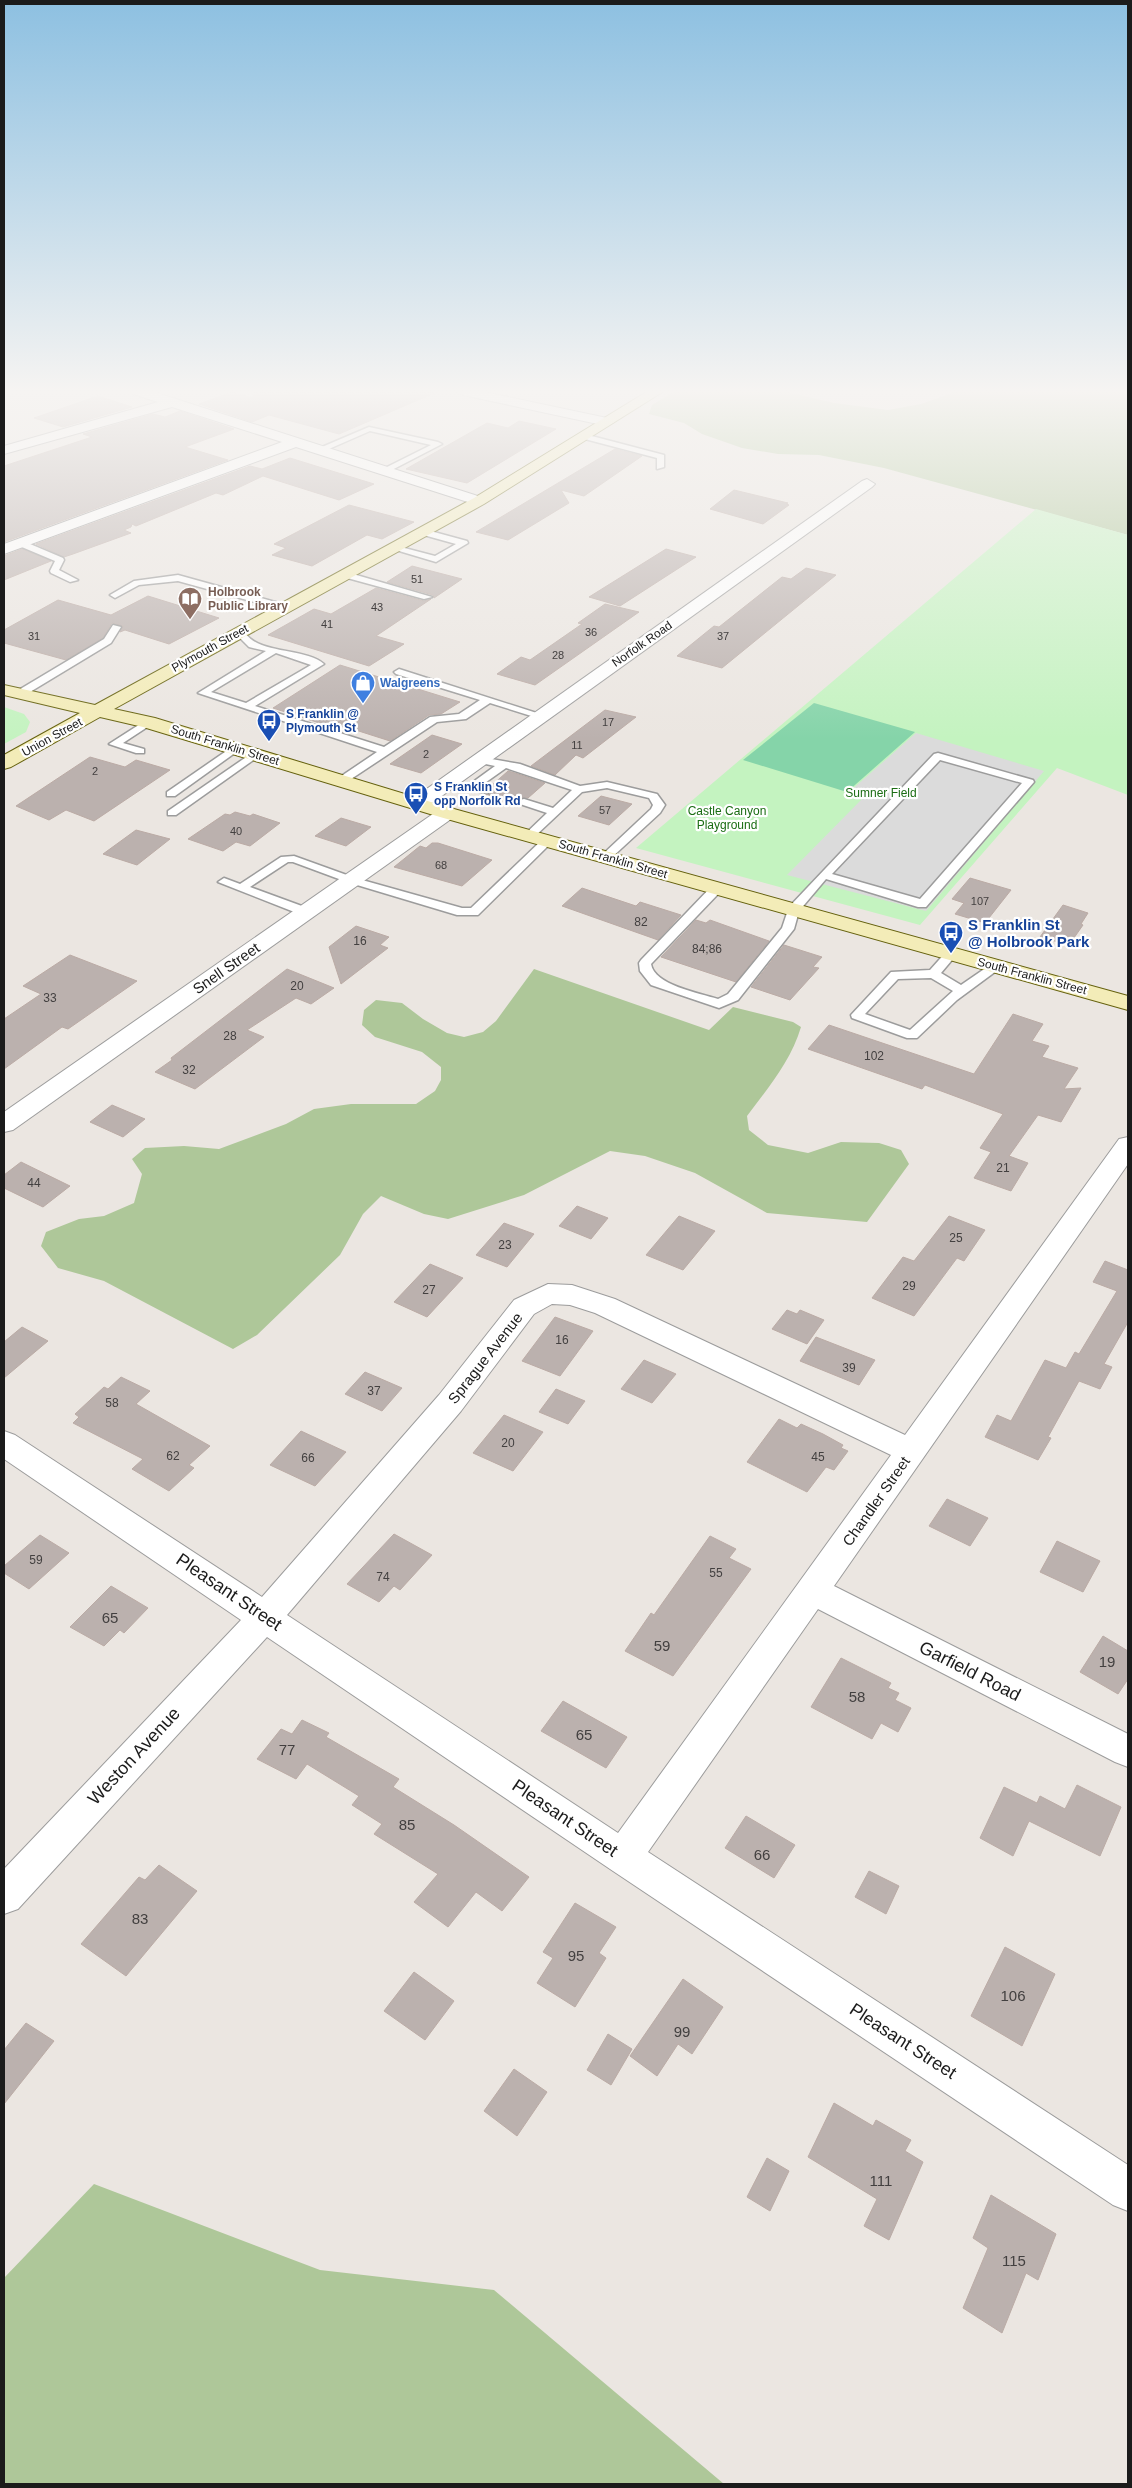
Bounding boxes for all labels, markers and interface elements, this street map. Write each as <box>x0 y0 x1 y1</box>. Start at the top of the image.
house number: 51 <box>411 573 423 585</box>
place label: Holbrook Public Library <box>208 585 288 613</box>
library icon: Holbrook Public Library <box>177 586 203 620</box>
house number: 43 <box>371 601 383 613</box>
house number: 41 <box>321 618 333 630</box>
street label: Norfolk Road <box>609 618 675 670</box>
street label: Plymouth Street <box>169 621 251 675</box>
house number: 36 <box>585 626 597 638</box>
house number: 31 <box>28 630 40 642</box>
house number: 37 <box>717 630 729 642</box>
house number: 28 <box>552 649 564 661</box>
shop icon: Walgreens <box>350 670 376 704</box>
place label: Walgreens <box>380 676 441 690</box>
place label: S Franklin @ Plymouth St <box>286 707 359 735</box>
bus stop icon: S Franklin @ Plymouth St <box>256 708 282 742</box>
street label: Union Street <box>19 714 85 759</box>
house number: 17 <box>602 716 614 728</box>
street label: South Franklin Street <box>169 722 282 768</box>
house number: 11 <box>571 739 583 751</box>
house number: 2 <box>423 748 429 760</box>
house number: 2 <box>92 765 98 777</box>
place label: S Franklin St opp Norfolk Rd <box>434 780 521 808</box>
bus stop icon: S Franklin St opp Norfolk Rd <box>403 781 429 815</box>
park label: Sumner Field <box>845 786 917 800</box>
house number: 57 <box>599 804 611 816</box>
park label: Castle Canyon Playground <box>688 804 766 832</box>
house number: 40 <box>230 825 242 837</box>
street label: South Franklin Street <box>557 837 670 881</box>
house number: 68 <box>435 859 447 871</box>
house number: 107 <box>971 895 989 907</box>
house number: 82 <box>634 915 648 929</box>
place label: S Franklin St @ Holbrook Park <box>968 916 1090 950</box>
bus stop icon: S Franklin St @ Holbrook Park <box>938 920 964 954</box>
house number: 16 <box>353 934 367 948</box>
street label: Snell Street <box>189 938 263 997</box>
house number: 84;86 <box>692 942 722 956</box>
street label: South Franklin Street <box>976 955 1089 998</box>
house number: 20 <box>290 979 304 993</box>
house number: 33 <box>43 991 57 1005</box>
house number: 28 <box>223 1029 237 1043</box>
house number: 102 <box>864 1049 884 1063</box>
house number: 32 <box>182 1063 196 1077</box>
house number: 21 <box>996 1161 1010 1175</box>
house number: 44 <box>27 1176 41 1190</box>
house number: 25 <box>949 1231 963 1245</box>
house number: 23 <box>498 1238 512 1252</box>
house number: 29 <box>902 1279 916 1293</box>
house number: 27 <box>422 1283 436 1297</box>
street label: Sprague Avenue <box>444 1309 526 1407</box>
house number: 16 <box>555 1333 569 1347</box>
house number: 39 <box>842 1361 856 1375</box>
house number: 37 <box>367 1384 381 1398</box>
house number: 58 <box>105 1396 119 1410</box>
house number: 20 <box>501 1436 515 1450</box>
house number: 62 <box>166 1449 180 1463</box>
house number: 45 <box>811 1450 825 1464</box>
house number: 66 <box>301 1451 315 1465</box>
street label: Chandler Street <box>839 1452 914 1549</box>
street label: Pleasant Street <box>172 1549 286 1635</box>
house number: 59 <box>29 1553 43 1567</box>
house number: 55 <box>709 1566 723 1580</box>
house number: 74 <box>376 1570 390 1584</box>
house number: 65 <box>102 1609 118 1626</box>
house number: 59 <box>654 1637 670 1654</box>
street label: Garfield Road <box>916 1637 1024 1705</box>
house number: 19 <box>1099 1653 1115 1670</box>
house number: 58 <box>849 1688 865 1705</box>
street label: Weston Avenue <box>84 1703 184 1809</box>
house number: 65 <box>576 1726 592 1743</box>
house number: 77 <box>279 1741 295 1758</box>
street label: Pleasant Street <box>508 1775 622 1861</box>
house number: 85 <box>399 1816 415 1833</box>
house number: 66 <box>754 1846 770 1863</box>
house number: 83 <box>132 1910 148 1927</box>
house number: 95 <box>568 1947 584 1964</box>
house number: 106 <box>1000 1987 1026 2004</box>
street label: Pleasant Street <box>846 1999 960 2083</box>
house number: 99 <box>674 2023 690 2040</box>
house number: 111 <box>870 2172 892 2189</box>
house number: 115 <box>1002 2252 1026 2269</box>

